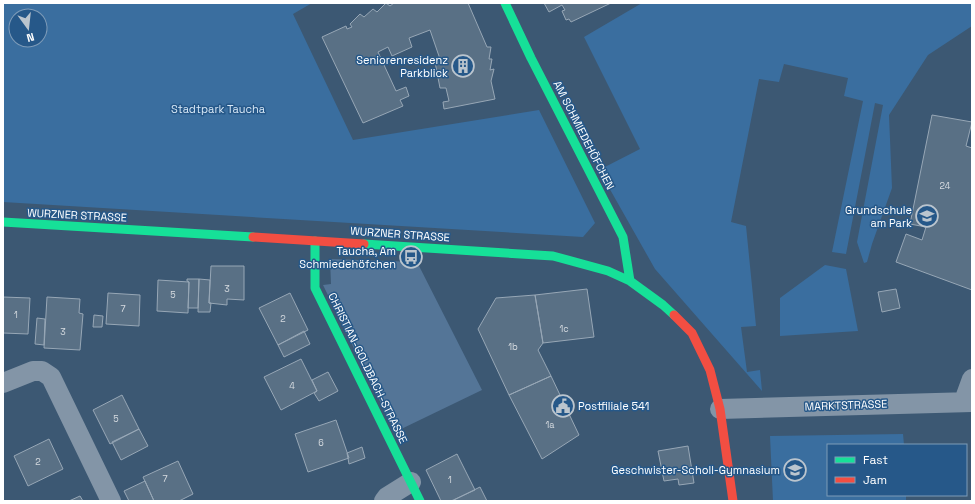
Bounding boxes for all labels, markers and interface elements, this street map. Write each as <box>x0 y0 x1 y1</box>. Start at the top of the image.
north arrow <box>8 8 48 48</box>
text: N <box>25 30 36 45</box>
place label: Seniorenresidenz Parkblick <box>356 53 448 80</box>
building icon: Seniorenresidenz Parkblick <box>450 53 476 79</box>
street label: AM SCHMIEDEHÖFCHEN <box>550 78 618 192</box>
park label: Stadtpark Taucha <box>171 102 266 116</box>
house number: 24 <box>940 180 951 192</box>
place label: Grundschule am Park <box>845 203 912 230</box>
school or university icon: Grundschule am Park <box>914 203 940 229</box>
street label: WURZNER STRASSE <box>27 205 127 225</box>
street label: WURZNER STRASSE <box>350 224 450 244</box>
place label: Taucha, Am Schmiedehöfchen <box>299 244 396 271</box>
bus stop icon: Taucha, Am Schmiedehöfchen <box>398 244 424 270</box>
house number: 3 <box>224 283 230 295</box>
house number: 5 <box>170 289 176 301</box>
street label: CHRISTIAN-GOLDBACH-STRASSE <box>325 290 411 446</box>
house number: 7 <box>120 303 126 315</box>
house number: 1 <box>14 309 18 321</box>
house number: 2 <box>280 313 286 325</box>
house number: 1c <box>559 323 569 335</box>
house number: 3 <box>60 326 66 338</box>
house number: 1b <box>508 341 518 353</box>
house number: 4 <box>289 380 295 392</box>
public building icon: Postfiliale 541 <box>550 393 576 419</box>
street label: MARKTSTRASSE <box>804 397 888 413</box>
place label: Postfiliale 541 <box>578 399 649 413</box>
house number: 5 <box>113 413 119 425</box>
house number: 1a <box>546 419 554 431</box>
house number: 6 <box>318 437 324 449</box>
legend <box>827 444 967 496</box>
text: Fast <box>863 452 888 468</box>
house number: 2 <box>35 456 41 468</box>
school or university icon: Geschwister-Scholl-Gymnasium <box>782 457 808 483</box>
place label: Geschwister-Scholl-Gymnasium <box>611 463 780 477</box>
text: Jam <box>863 472 887 488</box>
house number: 7 <box>162 473 168 485</box>
house number: 1 <box>448 474 452 486</box>

